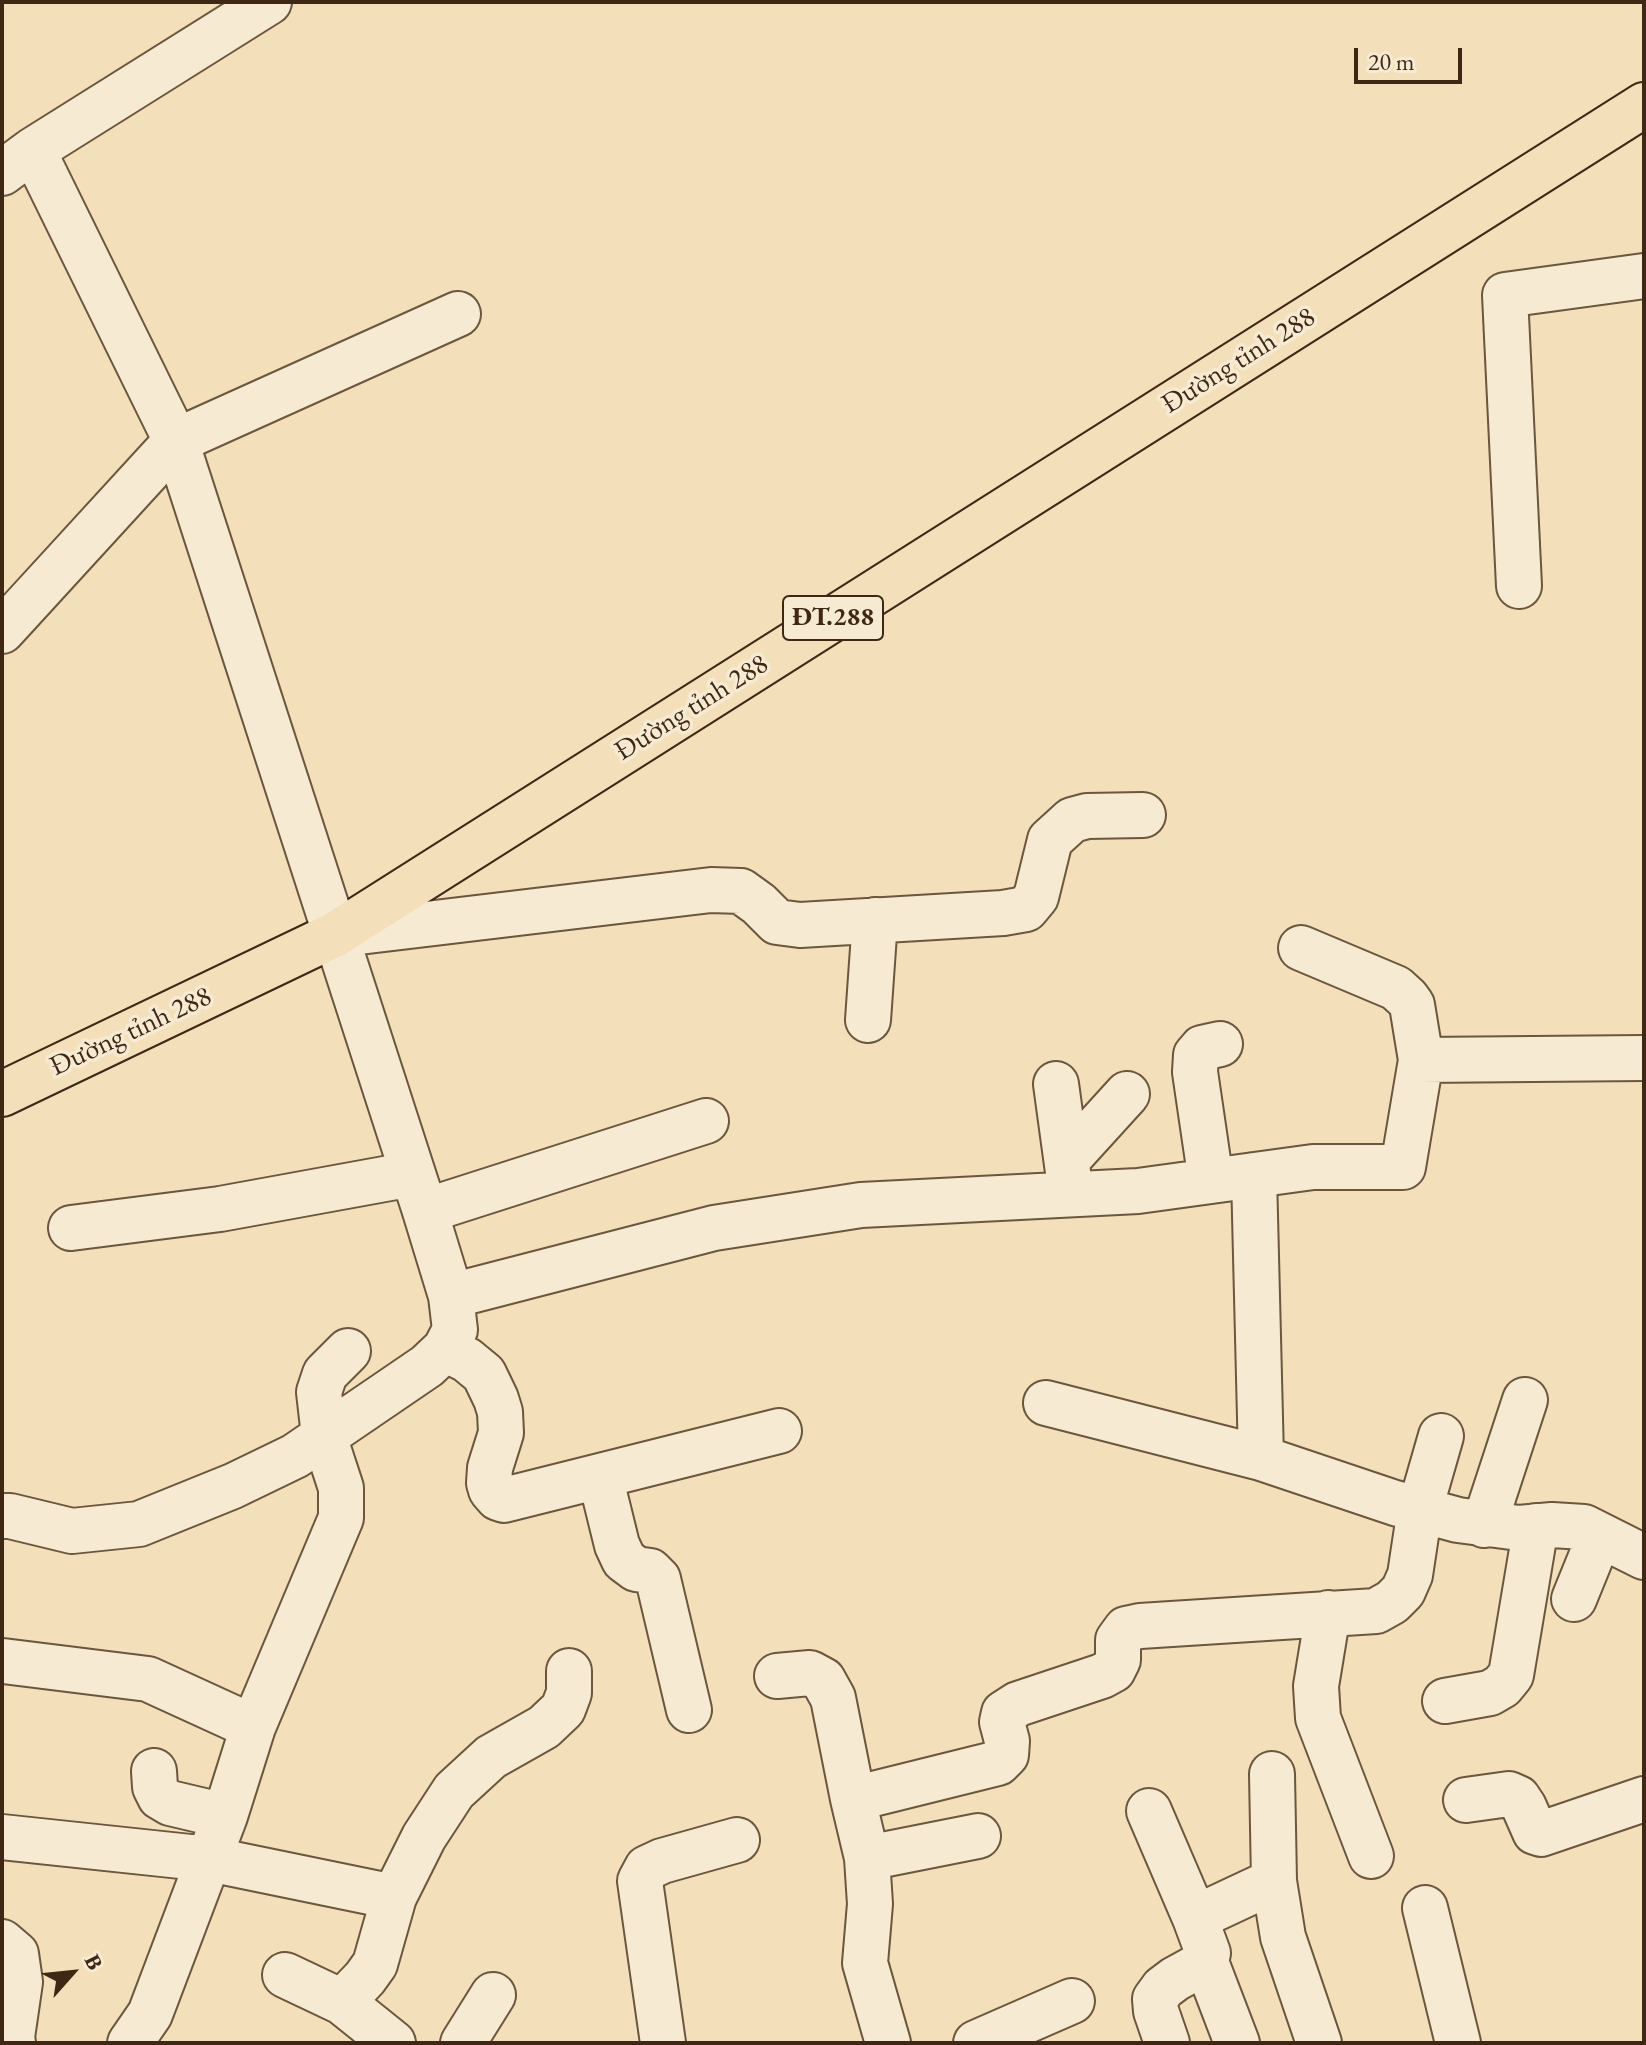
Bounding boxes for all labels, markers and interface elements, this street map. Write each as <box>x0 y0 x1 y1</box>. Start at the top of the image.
scale bar <box>1358 32 1466 82</box>
text: 20 m <box>1368 46 1415 77</box>
street label: Đường tỉnh 288 <box>1156 301 1322 421</box>
road number: ĐT.288 <box>783 596 883 640</box>
street label: Đường tỉnh 288 <box>609 648 775 768</box>
street label: Đường tỉnh 288 <box>45 980 217 1084</box>
north arrow <box>32 1933 112 2013</box>
text: B <box>78 1949 110 1975</box>

